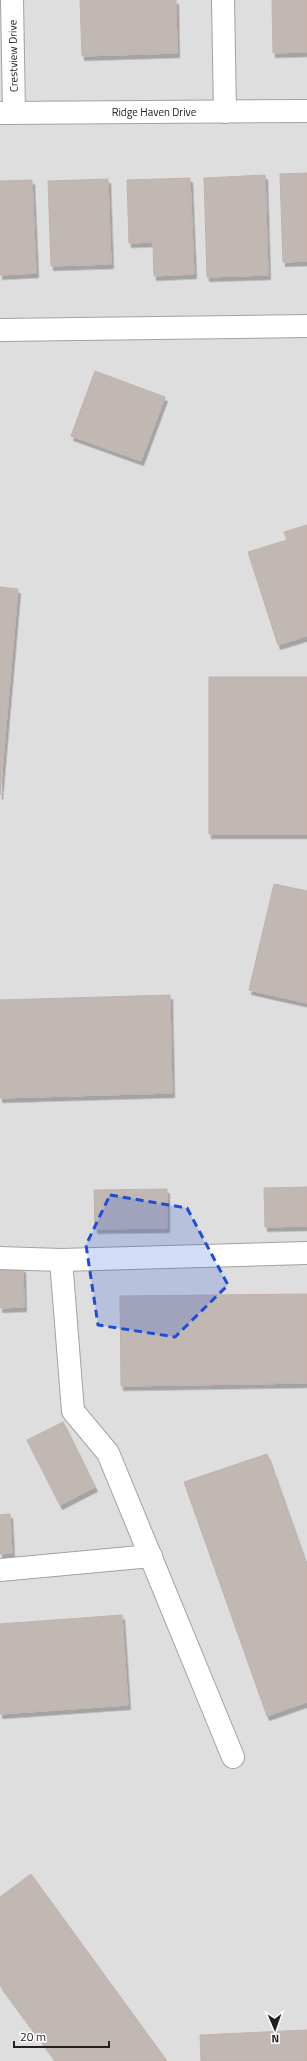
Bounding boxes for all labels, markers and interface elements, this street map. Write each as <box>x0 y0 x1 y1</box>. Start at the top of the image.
street label: Crestview Drive <box>4 19 22 92</box>
street label: Ridge Haven Drive <box>112 104 197 120</box>
north arrow <box>255 2009 295 2049</box>
scale bar <box>14 2023 109 2049</box>
text: 20 m <box>20 2027 46 2046</box>
text: N <box>271 2031 279 2047</box>

